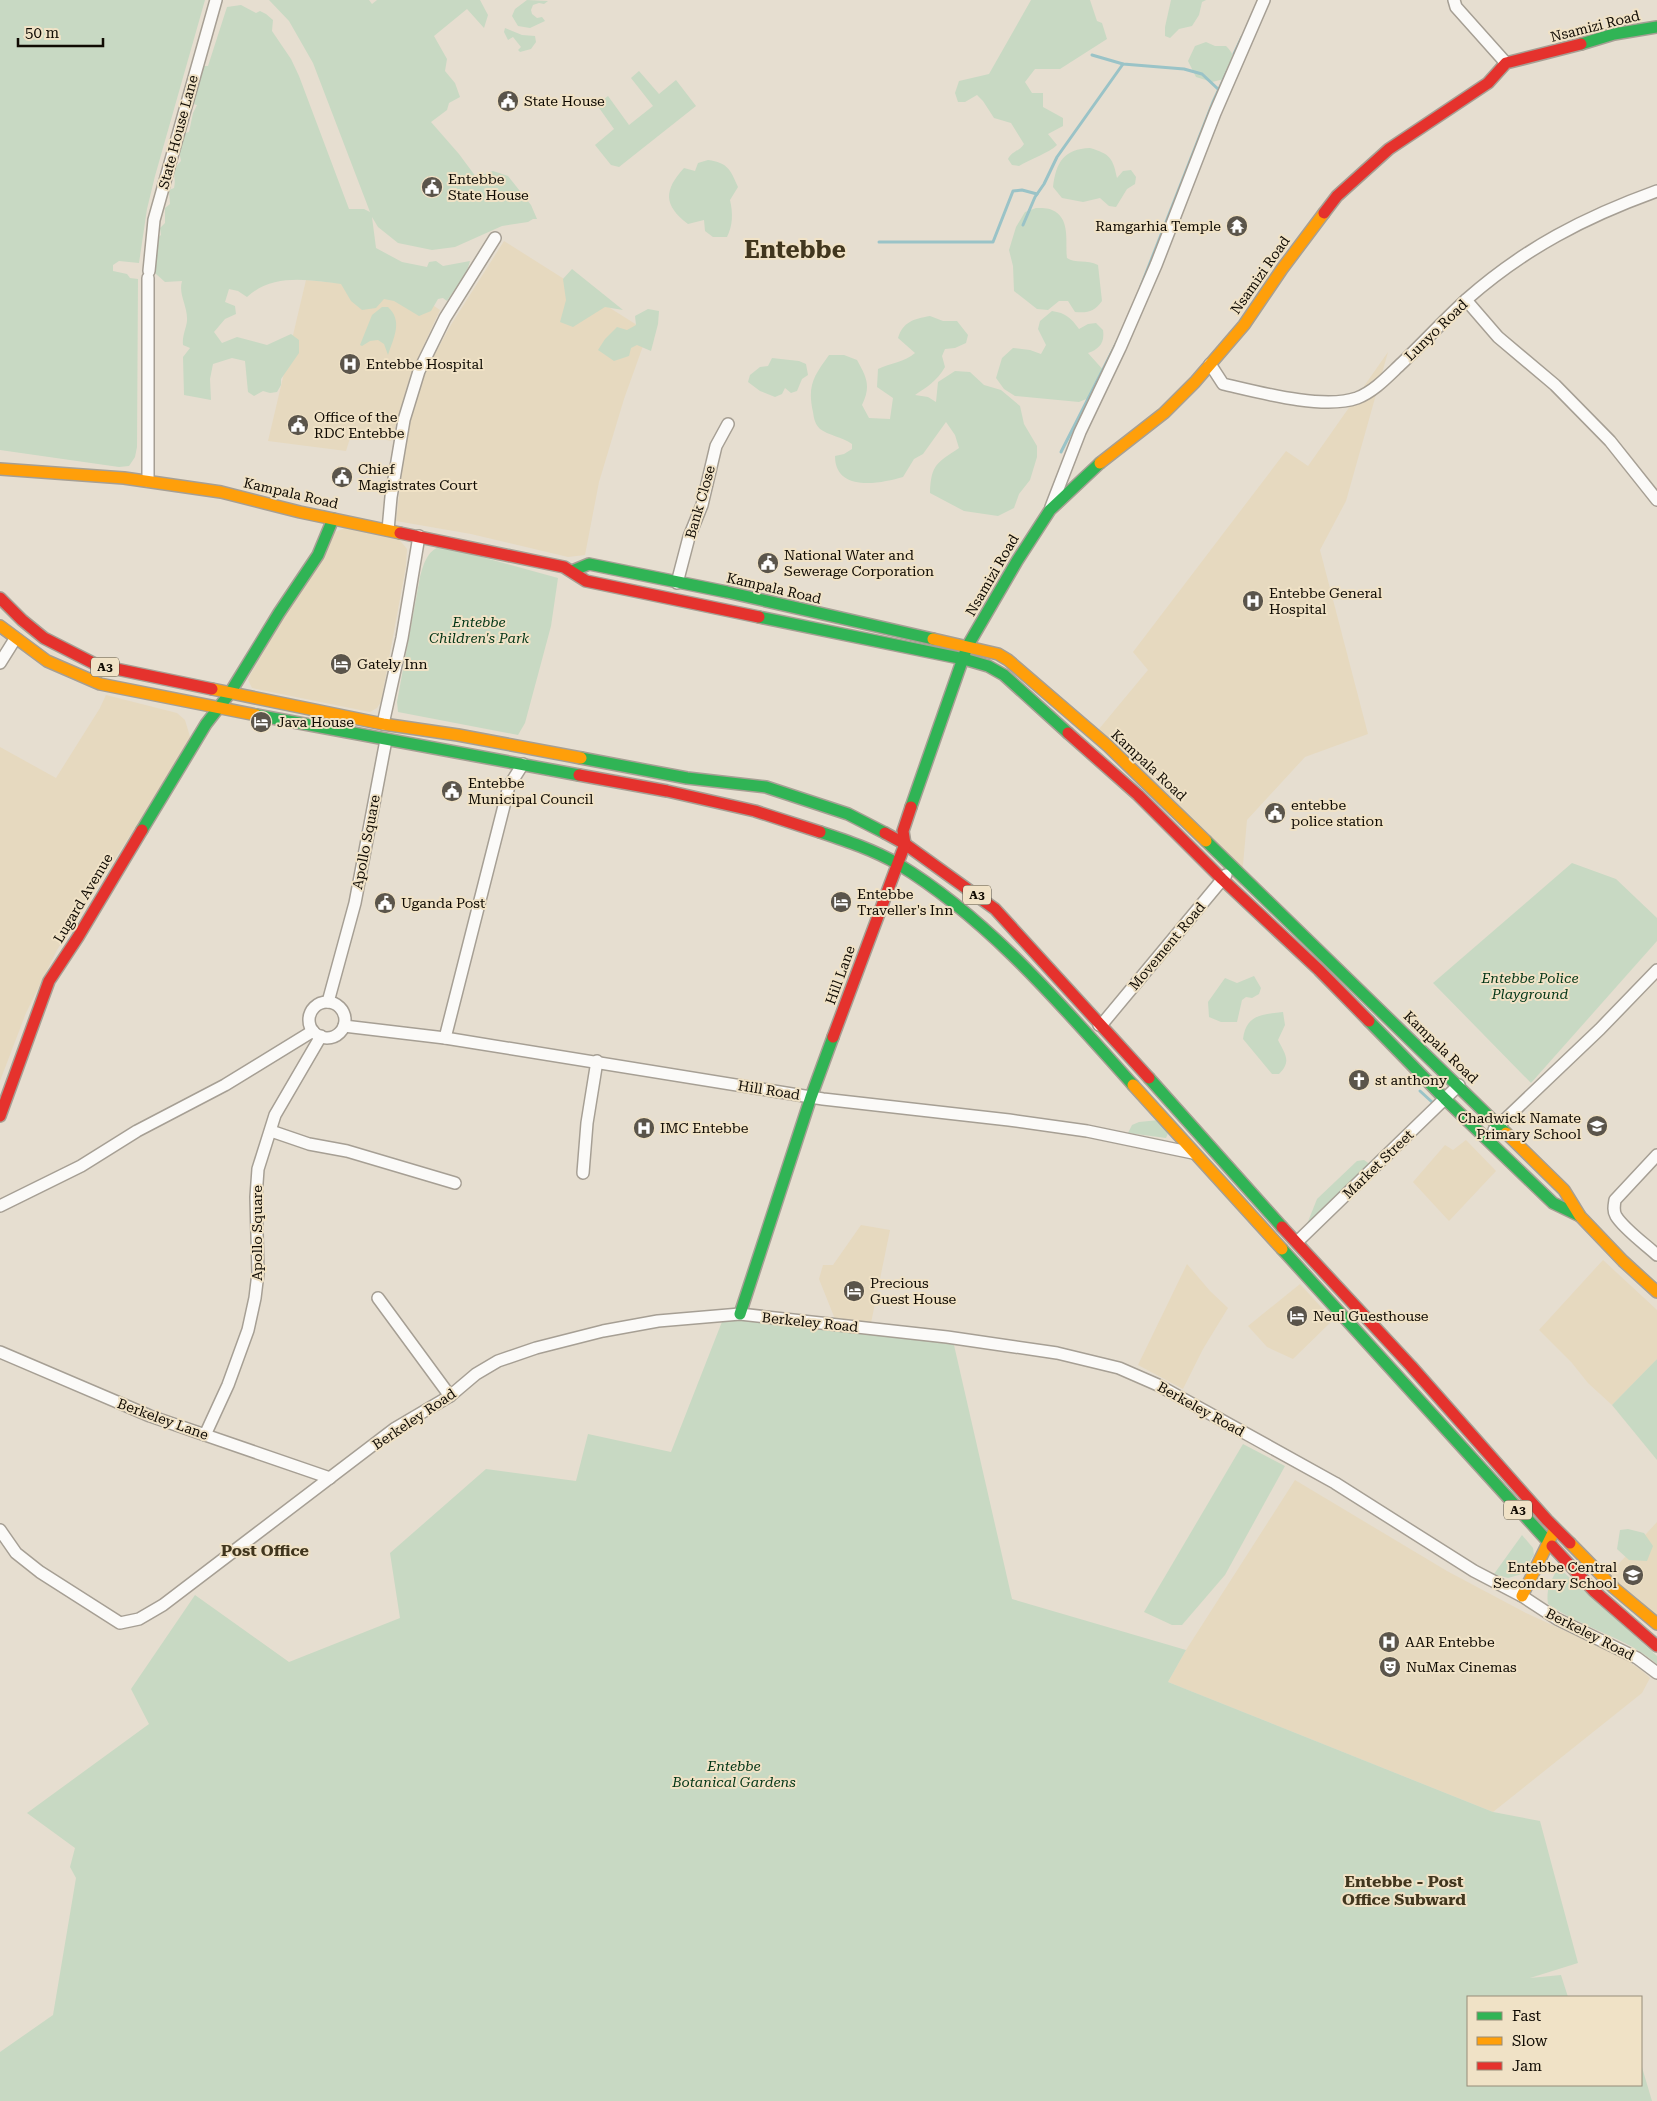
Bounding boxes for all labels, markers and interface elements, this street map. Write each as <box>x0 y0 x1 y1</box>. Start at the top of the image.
street label: Nsamizi Road <box>1549 7 1641 45</box>
scale bar <box>18 15 102 47</box>
text: 50 m <box>25 24 60 42</box>
street label: State House Lane <box>155 73 201 191</box>
public building icon: State House <box>496 89 520 113</box>
place label: State House <box>524 93 605 109</box>
place label: Entebbe State House <box>448 171 529 203</box>
public building icon: Entebbe State House <box>420 175 444 199</box>
temple icon: Ramgarhia Temple <box>1225 214 1249 238</box>
place label: Ramgarhia Temple <box>1095 218 1221 234</box>
street label: Nsamizi Road <box>1227 233 1293 317</box>
district label: Entebbe <box>744 236 846 264</box>
street label: Lunyo Road <box>1401 296 1471 364</box>
hospital icon: Entebbe Hospital <box>338 352 362 376</box>
place label: Entebbe Hospital <box>366 356 484 372</box>
place label: Office of the RDC Entebbe <box>314 409 405 441</box>
public building icon: Office of the RDC Entebbe <box>286 413 310 437</box>
place label: Chief Magistrates Court <box>358 461 478 493</box>
street label: Bank Close <box>682 463 718 540</box>
public building icon: Chief Magistrates Court <box>330 465 354 489</box>
street label: Kampala Road <box>242 474 340 512</box>
street label: Nsamizi Road <box>962 531 1022 619</box>
place label: National Water and Sewerage Corporation <box>784 547 934 579</box>
public building icon: National Water and Sewerage Corporation <box>756 551 780 575</box>
street label: Kampala Road <box>725 569 823 607</box>
place label: Entebbe General Hospital <box>1269 585 1383 617</box>
hospital icon: Entebbe General Hospital <box>1241 589 1265 613</box>
park label: Entebbe Children's Park <box>429 614 529 646</box>
hotel icon: Gately Inn <box>329 652 353 676</box>
place label: Gately Inn <box>357 656 428 672</box>
road number: A3 <box>91 658 119 676</box>
hotel icon: Java House <box>249 710 273 734</box>
place label: Java House <box>277 714 354 730</box>
street label: Kampala Road <box>1108 726 1190 804</box>
place label: Entebbe Municipal Council <box>468 775 594 807</box>
public building icon: Entebbe Municipal Council <box>440 779 464 803</box>
street label: Apollo Square <box>349 793 383 891</box>
place label: entebbe police station <box>1291 797 1383 829</box>
public building icon: entebbe police station <box>1263 801 1287 825</box>
street label: Lugard Avenue <box>50 850 116 945</box>
place label: Entebbe Traveller's Inn <box>857 886 953 918</box>
road number: A3 <box>963 886 991 904</box>
hotel icon: Entebbe Traveller's Inn <box>829 890 853 914</box>
public building icon: Uganda Post <box>373 891 397 915</box>
place label: Uganda Post <box>401 895 485 911</box>
street label: Movement Road <box>1126 899 1208 993</box>
street label: Hill Lane <box>822 943 858 1007</box>
park label: Entebbe Police Playground <box>1480 970 1579 1002</box>
street label: Kampala Road <box>1401 1008 1481 1086</box>
church icon: st anthony <box>1347 1068 1371 1092</box>
place label: st anthony <box>1375 1072 1448 1088</box>
street label: Hill Road <box>737 1077 801 1103</box>
place label: Chadwick Namate Primary School <box>1458 1110 1582 1142</box>
school or university icon: Chadwick Namate Primary School <box>1585 1114 1609 1138</box>
hospital icon: IMC Entebbe <box>632 1116 656 1140</box>
place label: IMC Entebbe <box>660 1120 749 1136</box>
street label: Market Street <box>1339 1126 1417 1202</box>
street label: Apollo Square <box>249 1185 265 1281</box>
place label: Precious Guest House <box>870 1275 957 1307</box>
hotel icon: Precious Guest House <box>842 1279 866 1303</box>
hotel icon: Neul Guesthouse <box>1285 1304 1309 1328</box>
place label: Neul Guesthouse <box>1313 1308 1429 1324</box>
street label: Berkeley Road <box>761 1309 859 1335</box>
street label: Berkeley Road <box>1155 1378 1247 1440</box>
street label: Berkeley Road <box>369 1385 459 1453</box>
street label: Berkeley Lane <box>115 1395 211 1443</box>
road number: A3 <box>1504 1500 1532 1520</box>
district label: Post Office <box>221 1541 309 1560</box>
place label: Entebbe Central Secondary School <box>1493 1559 1618 1591</box>
school or university icon: Entebbe Central Secondary School <box>1621 1563 1645 1587</box>
street label: Berkeley Road <box>1543 1605 1637 1663</box>
hospital icon: AAR Entebbe <box>1377 1630 1401 1654</box>
place label: AAR Entebbe <box>1405 1634 1495 1650</box>
theatre icon: NuMax Cinemas <box>1378 1655 1402 1679</box>
place label: NuMax Cinemas <box>1406 1659 1517 1675</box>
park label: Entebbe Botanical Gardens <box>671 1758 796 1790</box>
district label: Entebbe - Post Office Subward <box>1342 1872 1466 1909</box>
legend <box>1467 1996 1642 2086</box>
text: Fast <box>1512 2007 1542 2025</box>
text: Slow <box>1512 2032 1548 2050</box>
text: Jam <box>1512 2057 1542 2075</box>

